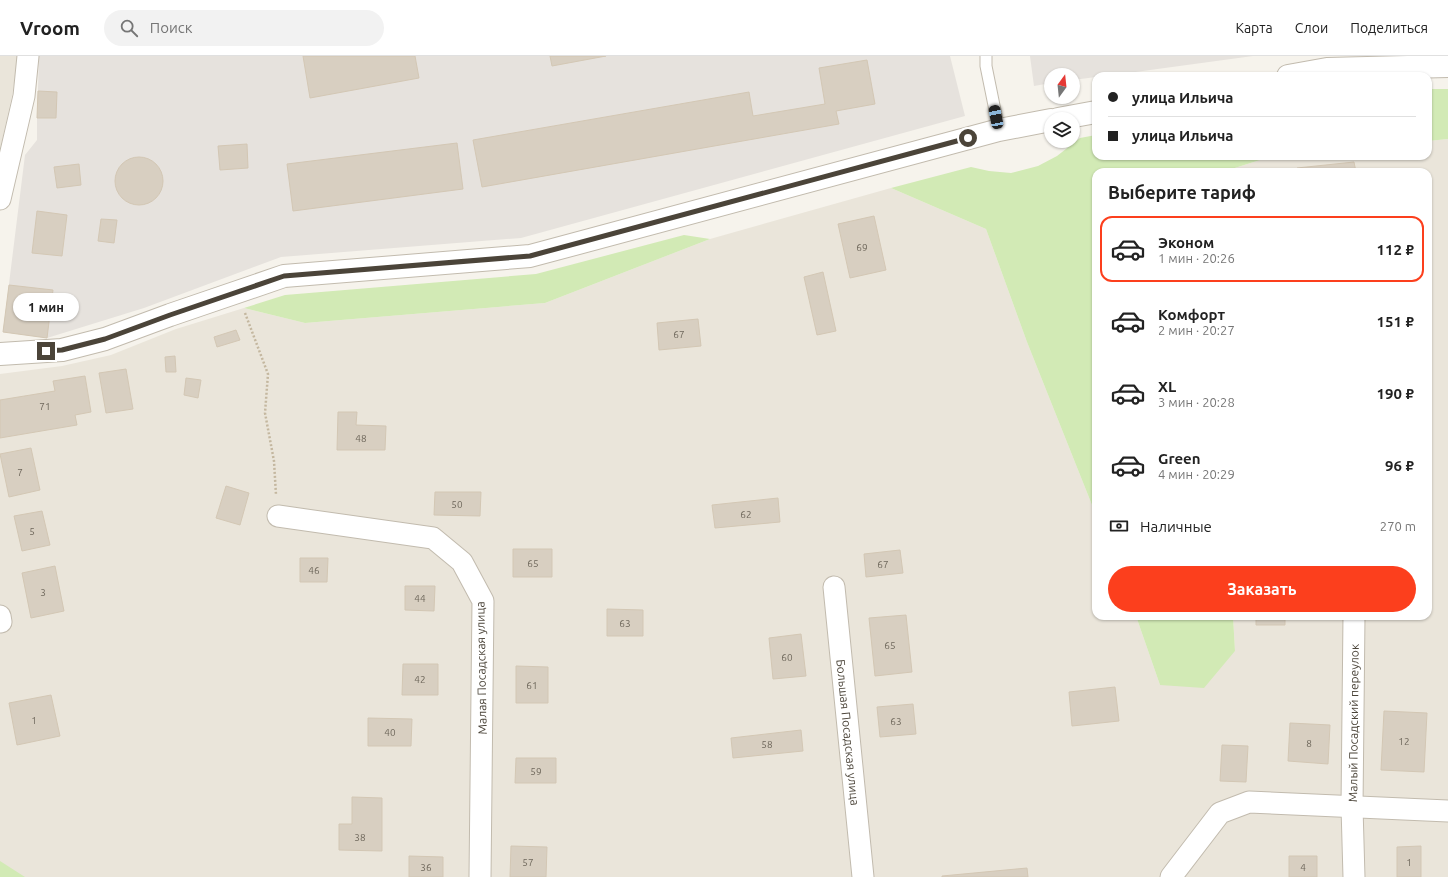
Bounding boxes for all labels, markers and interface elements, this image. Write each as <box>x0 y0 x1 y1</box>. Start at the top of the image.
search box <box>104 10 384 46</box>
text: Vroom <box>20 17 80 39</box>
icon: search <box>118 17 140 39</box>
text: Поиск <box>150 19 193 36</box>
text: Карта <box>1235 20 1273 36</box>
text: Слои <box>1295 20 1328 36</box>
text: Поделиться <box>1350 20 1428 36</box>
north arrow <box>1044 68 1080 104</box>
map controls <box>1044 68 1080 148</box>
text: улица Ильича <box>1132 89 1234 106</box>
car <box>988 104 1004 130</box>
button: layers <box>1044 112 1080 148</box>
text: улица Ильича <box>1132 127 1234 144</box>
route start <box>959 129 977 147</box>
text: Выберите тариф <box>1108 182 1256 202</box>
icon: car <box>1110 231 1146 267</box>
text: Эконом <box>1158 234 1214 251</box>
text: 112 ₽ <box>1377 241 1414 258</box>
house number: 69 <box>856 242 868 253</box>
text: 1 мин · 20:26 <box>1158 251 1235 265</box>
callout: 1 мин <box>13 293 79 321</box>
text: 1 мин <box>28 300 64 314</box>
icon: car <box>1110 303 1146 339</box>
text: Комфорт <box>1158 306 1225 323</box>
text: 151 ₽ <box>1377 313 1414 330</box>
text: 2 мин · 20:27 <box>1158 323 1235 337</box>
house number: 67 <box>673 329 685 340</box>
route end <box>37 342 55 360</box>
icon: car <box>1110 375 1146 411</box>
text: XL <box>1158 378 1176 395</box>
text: 190 ₽ <box>1377 385 1414 402</box>
text: 3 мин · 20:28 <box>1158 395 1235 409</box>
house number: 71 <box>39 401 51 412</box>
house number: 48 <box>355 433 367 444</box>
icon: car <box>1110 447 1146 483</box>
text: Green <box>1158 450 1200 467</box>
text: 96 ₽ <box>1385 457 1414 474</box>
house number: 7 <box>17 467 23 478</box>
text: 4 мин · 20:29 <box>1158 467 1235 481</box>
house number: 50 <box>451 499 463 510</box>
house number: 62 <box>740 509 752 520</box>
icon: cash <box>1108 515 1130 537</box>
text: Наличные <box>1140 518 1212 535</box>
text: 270 m <box>1380 519 1416 533</box>
house number: 5 <box>29 526 35 537</box>
house number: 65 <box>527 558 539 569</box>
house number: 67 <box>877 559 889 570</box>
house number: 46 <box>308 565 320 576</box>
button: Заказать <box>1108 566 1416 612</box>
house number: 3 <box>40 587 46 598</box>
house number: 44 <box>414 593 426 604</box>
street label: Малая Посадская улица <box>473 601 489 735</box>
house number: 63 <box>619 618 631 629</box>
house number: 65 <box>884 640 896 651</box>
street label: Малый Посадский переулок <box>1346 644 1360 802</box>
house number: 60 <box>781 652 793 663</box>
street label: Большая Посадская улица <box>835 659 862 806</box>
house number: 42 <box>414 674 426 685</box>
house number: 61 <box>526 680 538 691</box>
house number: 1 <box>31 715 37 726</box>
house number: 63 <box>890 716 902 727</box>
house number: 40 <box>384 727 396 738</box>
house number: 12 <box>1398 736 1410 747</box>
house number: 8 <box>1306 738 1312 749</box>
house number: 58 <box>761 739 773 750</box>
house number: 59 <box>530 766 542 777</box>
house number: 38 <box>354 832 366 843</box>
house number: 57 <box>522 857 534 868</box>
house number: 1 <box>1406 857 1412 868</box>
house number: 36 <box>420 862 432 873</box>
house number: 4 <box>1300 862 1306 873</box>

